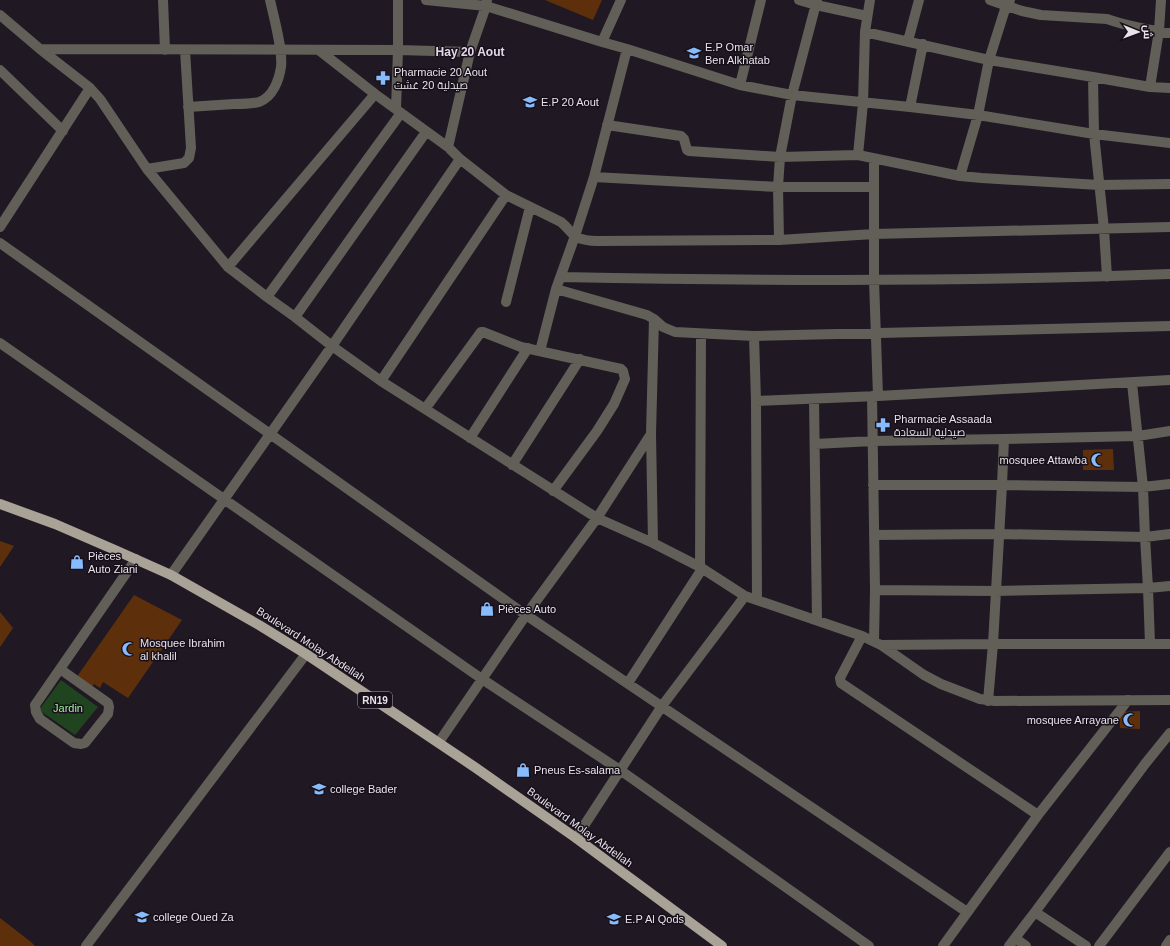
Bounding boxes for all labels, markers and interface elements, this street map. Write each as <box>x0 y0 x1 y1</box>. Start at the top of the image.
north arrow <box>1118 12 1158 52</box>
text: ش <box>1141 25 1154 39</box>
place label: E.P Omar Ben Alkhatab <box>705 41 770 66</box>
district label: Hay 20 Aout <box>436 45 504 59</box>
school or university icon: E.P Omar Ben Alkhatab <box>686 45 702 61</box>
place label: Pharmacie 20 Aout صيدلية 20 غشت <box>394 66 487 91</box>
pharmacy icon: Pharmacie 20 Aout صيدلية 20 غشت <box>375 70 391 86</box>
school or university icon: E.P 20 Aout <box>522 94 538 110</box>
place label: E.P 20 Aout <box>541 96 599 108</box>
place label: Pharmacie Assaada صيدلية السعادة <box>894 413 993 438</box>
pharmacy icon: Pharmacie Assaada صيدلية السعادة <box>875 417 891 433</box>
mosque icon: mosquee Attawba <box>1090 452 1106 468</box>
place label: mosquee Attawba <box>1000 454 1088 466</box>
place label: Pièces Auto Ziani <box>88 550 138 575</box>
shop icon: Pièces Auto Ziani <box>69 554 85 570</box>
shop icon: Pièces Auto <box>479 601 495 617</box>
place label: Pièces Auto <box>498 603 556 615</box>
street label: Boulevard Molay Abdellah <box>254 604 368 684</box>
place label: Mosquee Ibrahim al khalil <box>140 637 225 662</box>
mosque icon: Mosquee Ibrahim al khalil <box>121 641 137 657</box>
road number: RN19 <box>358 692 392 708</box>
park label: Jardin <box>53 702 83 714</box>
mosque icon: mosquee Arrayane <box>1122 712 1138 728</box>
place label: mosquee Arrayane <box>1027 714 1119 726</box>
shop icon: Pneus Es-salama <box>515 762 531 778</box>
place label: Pneus Es-salama <box>534 764 621 776</box>
school or university icon: college Bader <box>311 781 327 797</box>
place label: college Bader <box>330 783 398 795</box>
street label: Boulevard Molay Abdellah <box>525 785 635 869</box>
school or university icon: college Oued Za <box>134 909 150 925</box>
place label: college Oued Za <box>153 911 235 923</box>
school or university icon: E.P Al Qods <box>606 911 622 927</box>
place label: E.P Al Qods <box>625 913 685 925</box>

